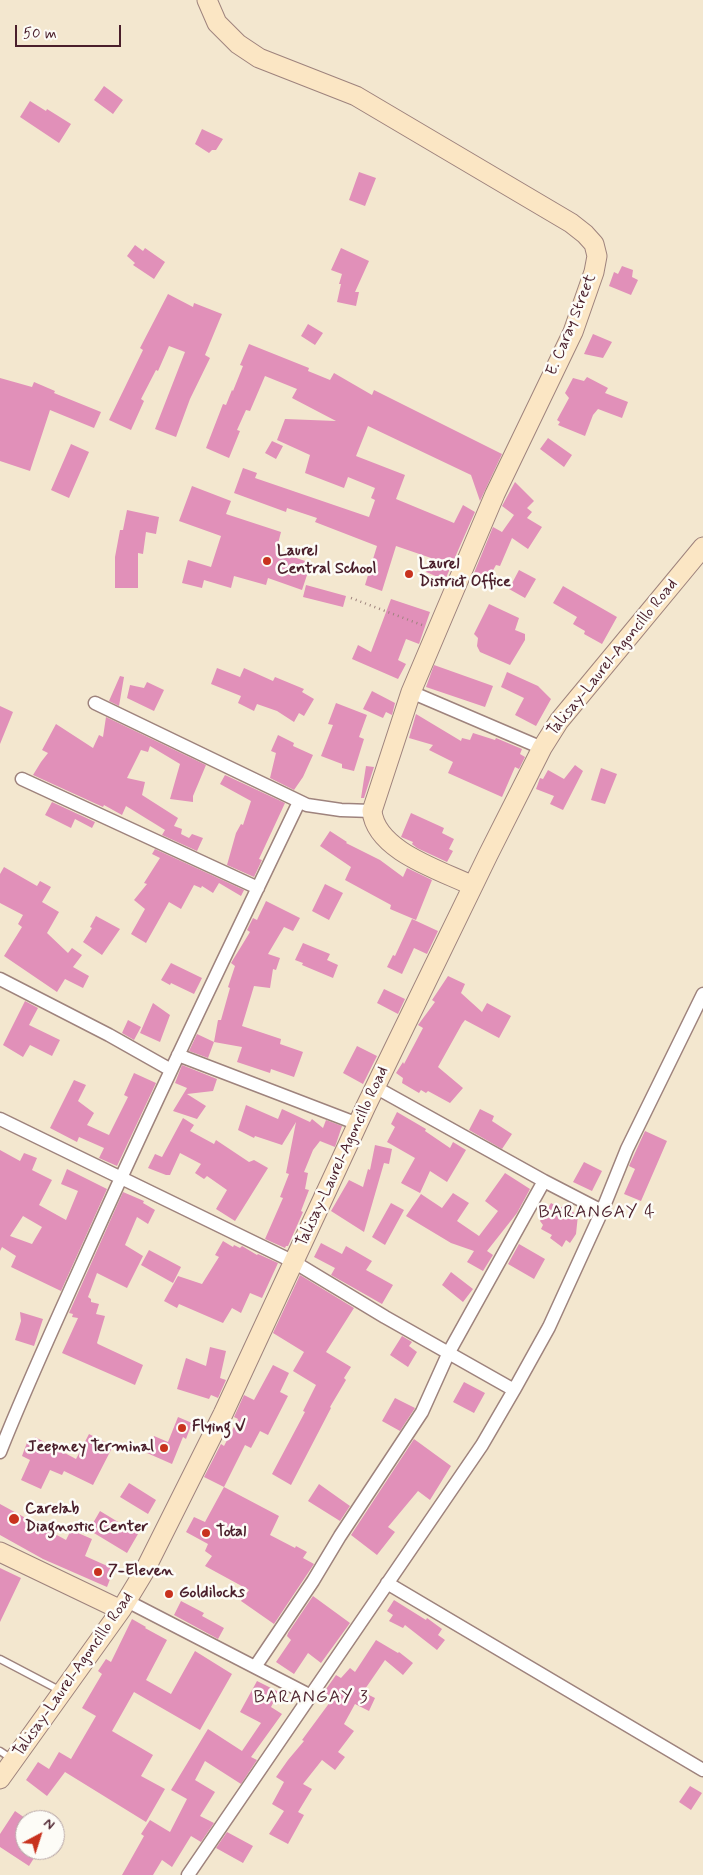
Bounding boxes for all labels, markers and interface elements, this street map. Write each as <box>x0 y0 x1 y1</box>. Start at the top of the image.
scale bar <box>18 15 124 47</box>
text: 50 m <box>23 24 57 44</box>
street label: E. Caray Street <box>543 271 601 379</box>
place label: Laurel Central School <box>277 542 376 580</box>
marker: Laurel Central School <box>261 555 273 567</box>
place label: Laurel District Office <box>419 555 511 593</box>
marker: Laurel District Office <box>403 568 415 580</box>
street label: Talisay-Laurel-Agoncillo Road <box>544 575 682 741</box>
street label: Talisay-Laurel-Agoncillo Road <box>293 1064 393 1250</box>
district label: BARANGAY 4 <box>538 1202 656 1224</box>
place label: Flying V <box>192 1418 246 1438</box>
marker: Flying V <box>176 1422 188 1434</box>
place label: Jeepney Terminal <box>27 1438 154 1458</box>
marker: Jeepney Terminal <box>158 1442 170 1454</box>
place label: Carelab Diagnostic Center <box>25 1500 148 1538</box>
marker: Carelab Diagnostic Center <box>7 1512 21 1526</box>
place label: Total <box>216 1523 246 1543</box>
marker: Total <box>200 1527 212 1539</box>
place label: 7-Eleven <box>108 1562 174 1582</box>
marker: 7-Eleven <box>92 1566 104 1578</box>
place label: Goldilocks <box>179 1584 245 1604</box>
marker: Goldilocks <box>163 1588 175 1600</box>
street label: Talisay-Laurel-Agoncillo Road <box>10 1589 138 1761</box>
district label: BARANGAY 3 <box>254 1687 368 1709</box>
north arrow <box>15 1810 65 1860</box>
text: N <box>40 1814 58 1834</box>

